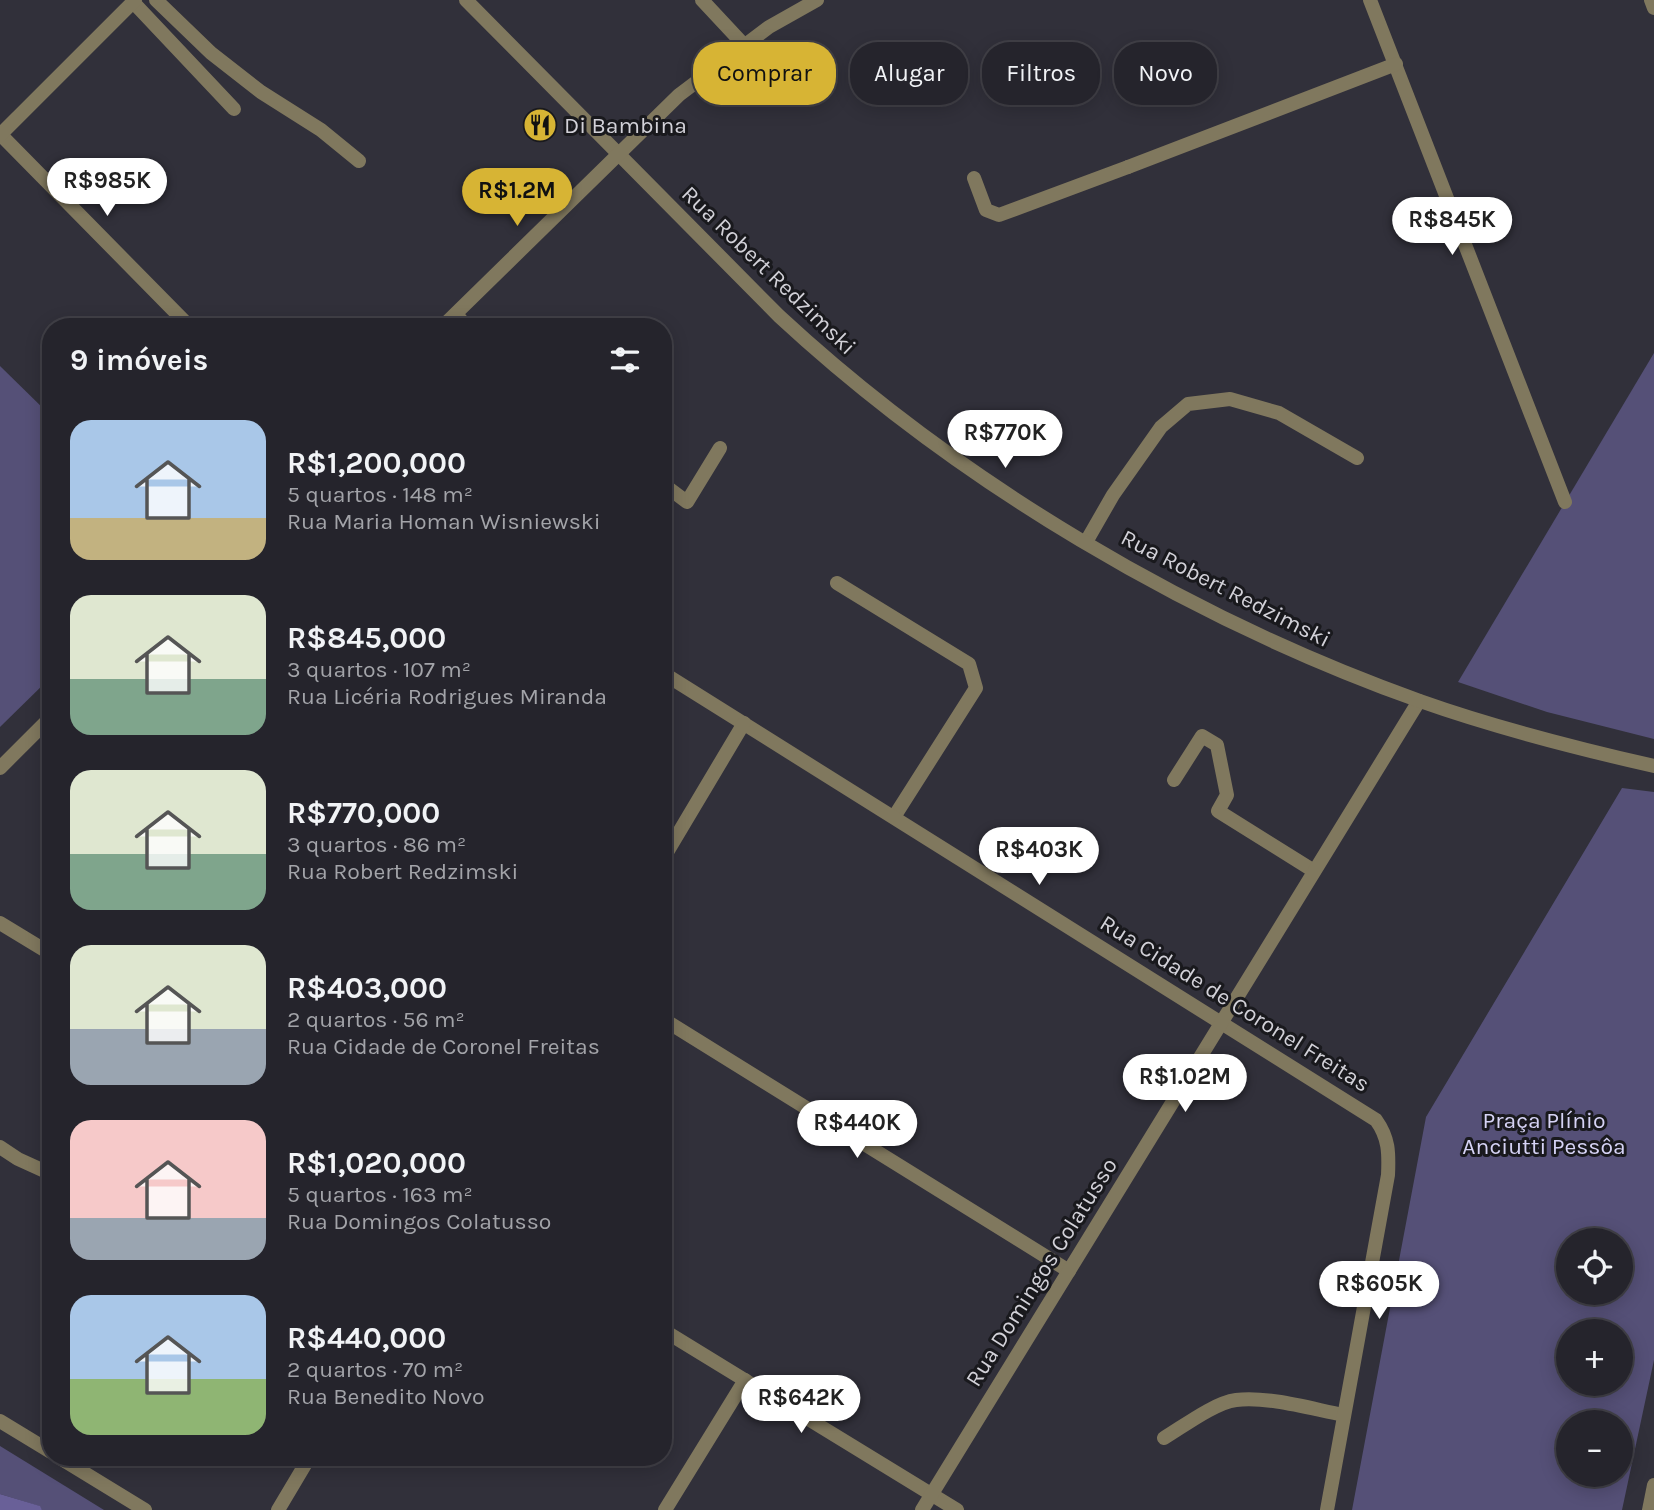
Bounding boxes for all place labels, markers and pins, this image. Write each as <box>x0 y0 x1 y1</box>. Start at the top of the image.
restaurant icon: Di Bambina <box>521 106 559 144</box>
place label: Di Bambina <box>564 112 687 139</box>
pin: R$985K <box>50 158 164 218</box>
pin: R$1.2M <box>460 168 574 228</box>
pin: R$845K <box>1395 198 1509 257</box>
pin: R$770K <box>948 410 1062 470</box>
pin: R$403K <box>982 828 1096 887</box>
pin: R$1.02M <box>1120 1054 1250 1114</box>
pin: R$440K <box>800 1100 914 1160</box>
pin: R$605K <box>1322 1262 1436 1321</box>
pin: R$642K <box>744 1376 858 1435</box>

